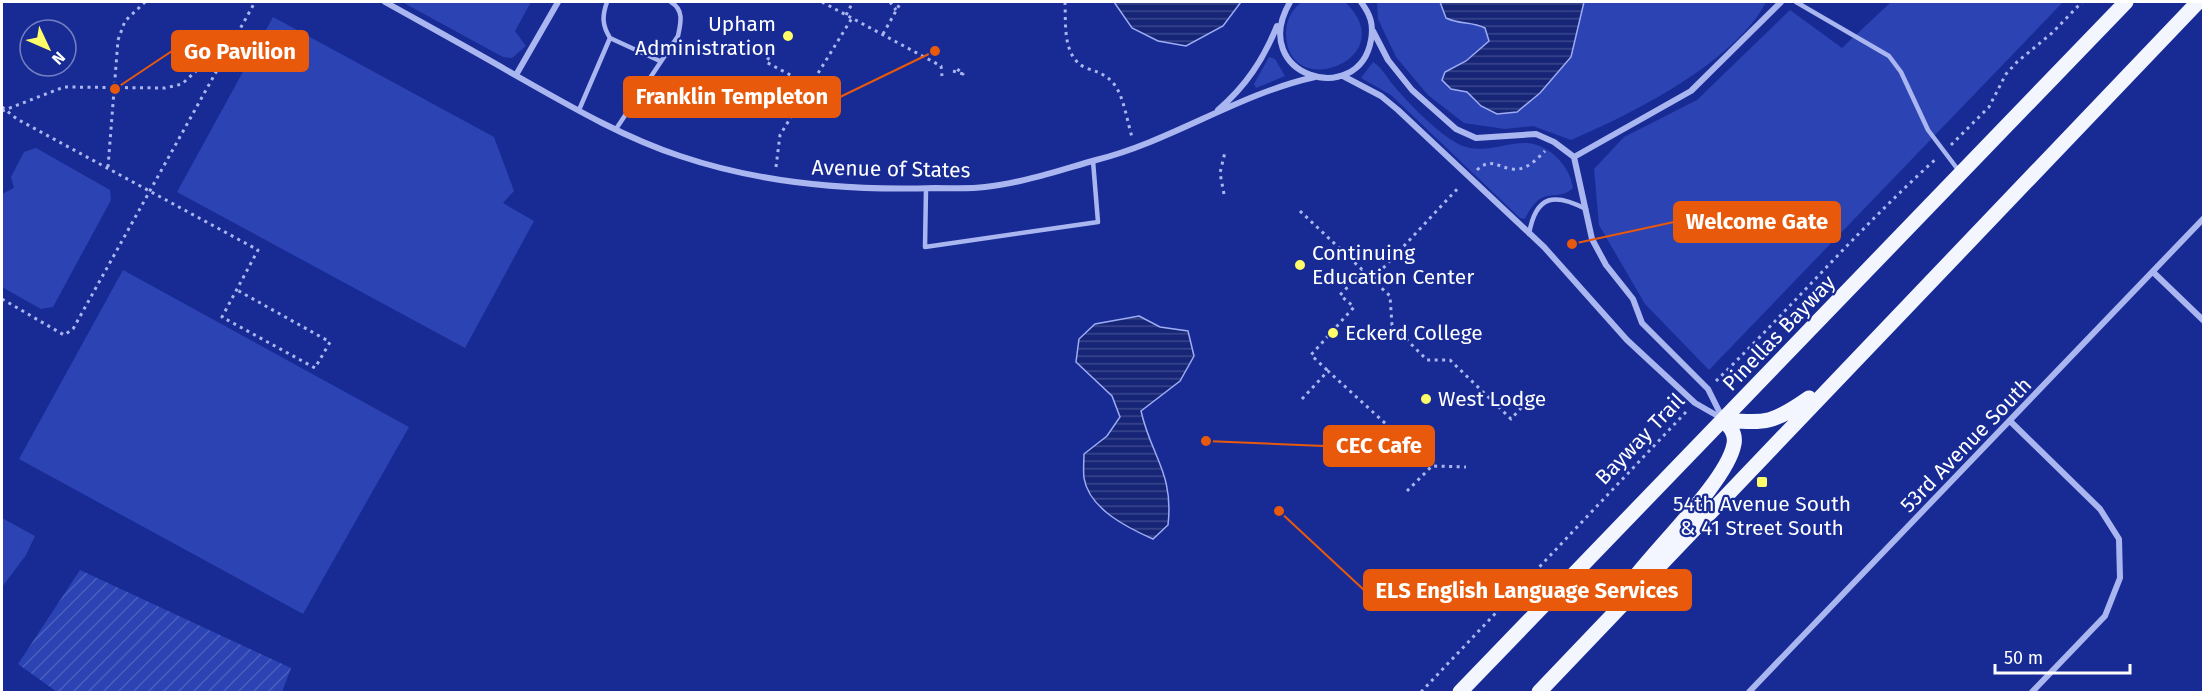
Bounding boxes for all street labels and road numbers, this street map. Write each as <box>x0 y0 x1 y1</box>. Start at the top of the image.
street label: Avenue of States <box>811 155 971 183</box>
street label: Pinellas Bayway <box>1717 269 1841 396</box>
street label: 53rd Avenue South <box>1895 372 2037 518</box>
street label: Bayway Trail <box>1590 388 1690 490</box>

